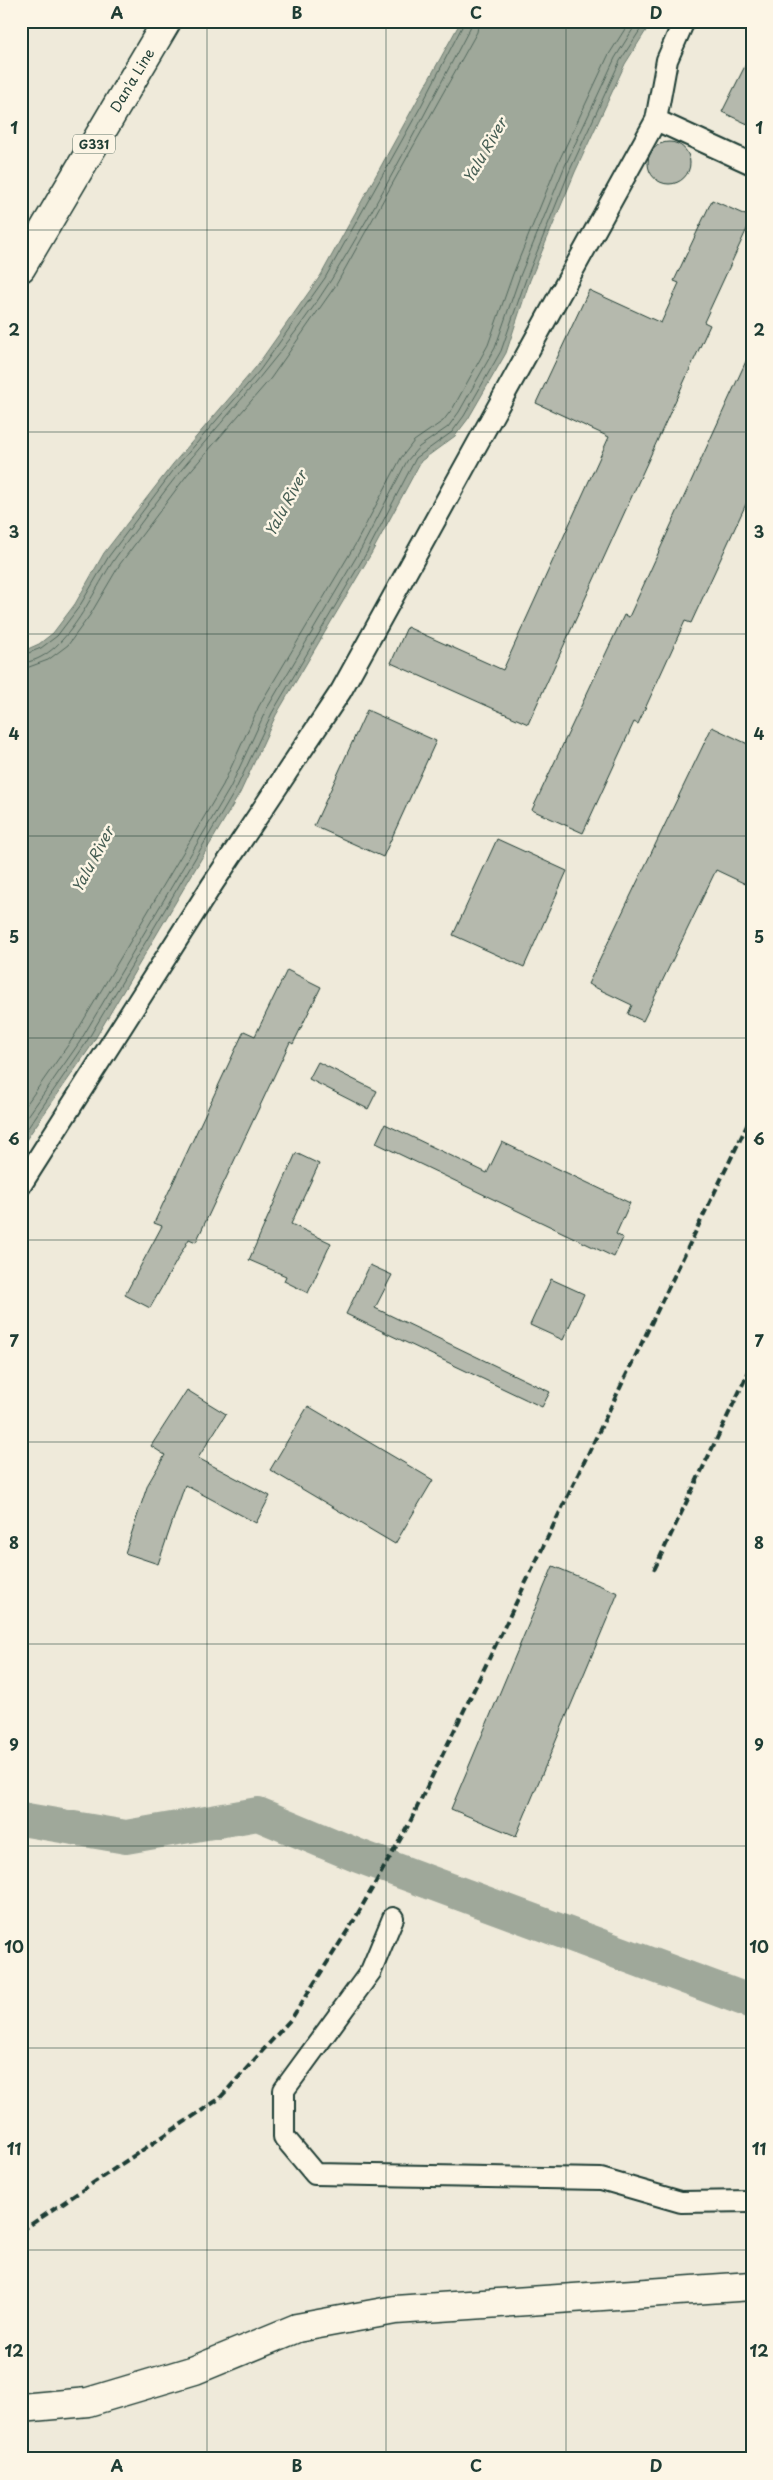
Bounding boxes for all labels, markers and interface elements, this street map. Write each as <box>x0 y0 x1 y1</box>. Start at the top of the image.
text: A <box>111 0 124 24</box>
text: B <box>292 0 303 24</box>
text: C <box>470 0 482 24</box>
text: D <box>650 0 662 24</box>
street label: Dan'a Line <box>105 44 159 116</box>
water label: Yalu River <box>456 112 513 187</box>
text: 1 <box>10 115 18 139</box>
text: 1 <box>755 115 763 139</box>
road number: G331 <box>73 134 115 154</box>
text: 2 <box>8 317 20 341</box>
text: 2 <box>753 317 765 341</box>
water label: Yalu River <box>258 464 313 540</box>
text: 3 <box>9 519 19 543</box>
text: 3 <box>754 519 764 543</box>
text: 4 <box>9 721 20 745</box>
text: 4 <box>754 721 765 745</box>
water label: Yalu River <box>65 820 120 896</box>
text: 5 <box>9 924 19 948</box>
text: 5 <box>754 924 764 948</box>
text: 6 <box>8 1126 20 1150</box>
text: 6 <box>753 1126 765 1150</box>
text: 7 <box>9 1328 19 1352</box>
text: 7 <box>754 1328 764 1352</box>
text: 8 <box>9 1530 19 1554</box>
text: 8 <box>754 1530 764 1554</box>
text: 9 <box>9 1732 19 1756</box>
text: 9 <box>754 1732 764 1756</box>
text: 10 <box>4 1934 24 1958</box>
text: 10 <box>749 1934 769 1958</box>
text: 11 <box>7 2136 21 2160</box>
text: 11 <box>752 2136 766 2160</box>
text: 12 <box>5 2338 23 2362</box>
text: 12 <box>750 2338 768 2362</box>
text: A <box>111 2453 124 2477</box>
text: B <box>292 2453 303 2477</box>
text: C <box>470 2453 482 2477</box>
text: D <box>650 2453 662 2477</box>

